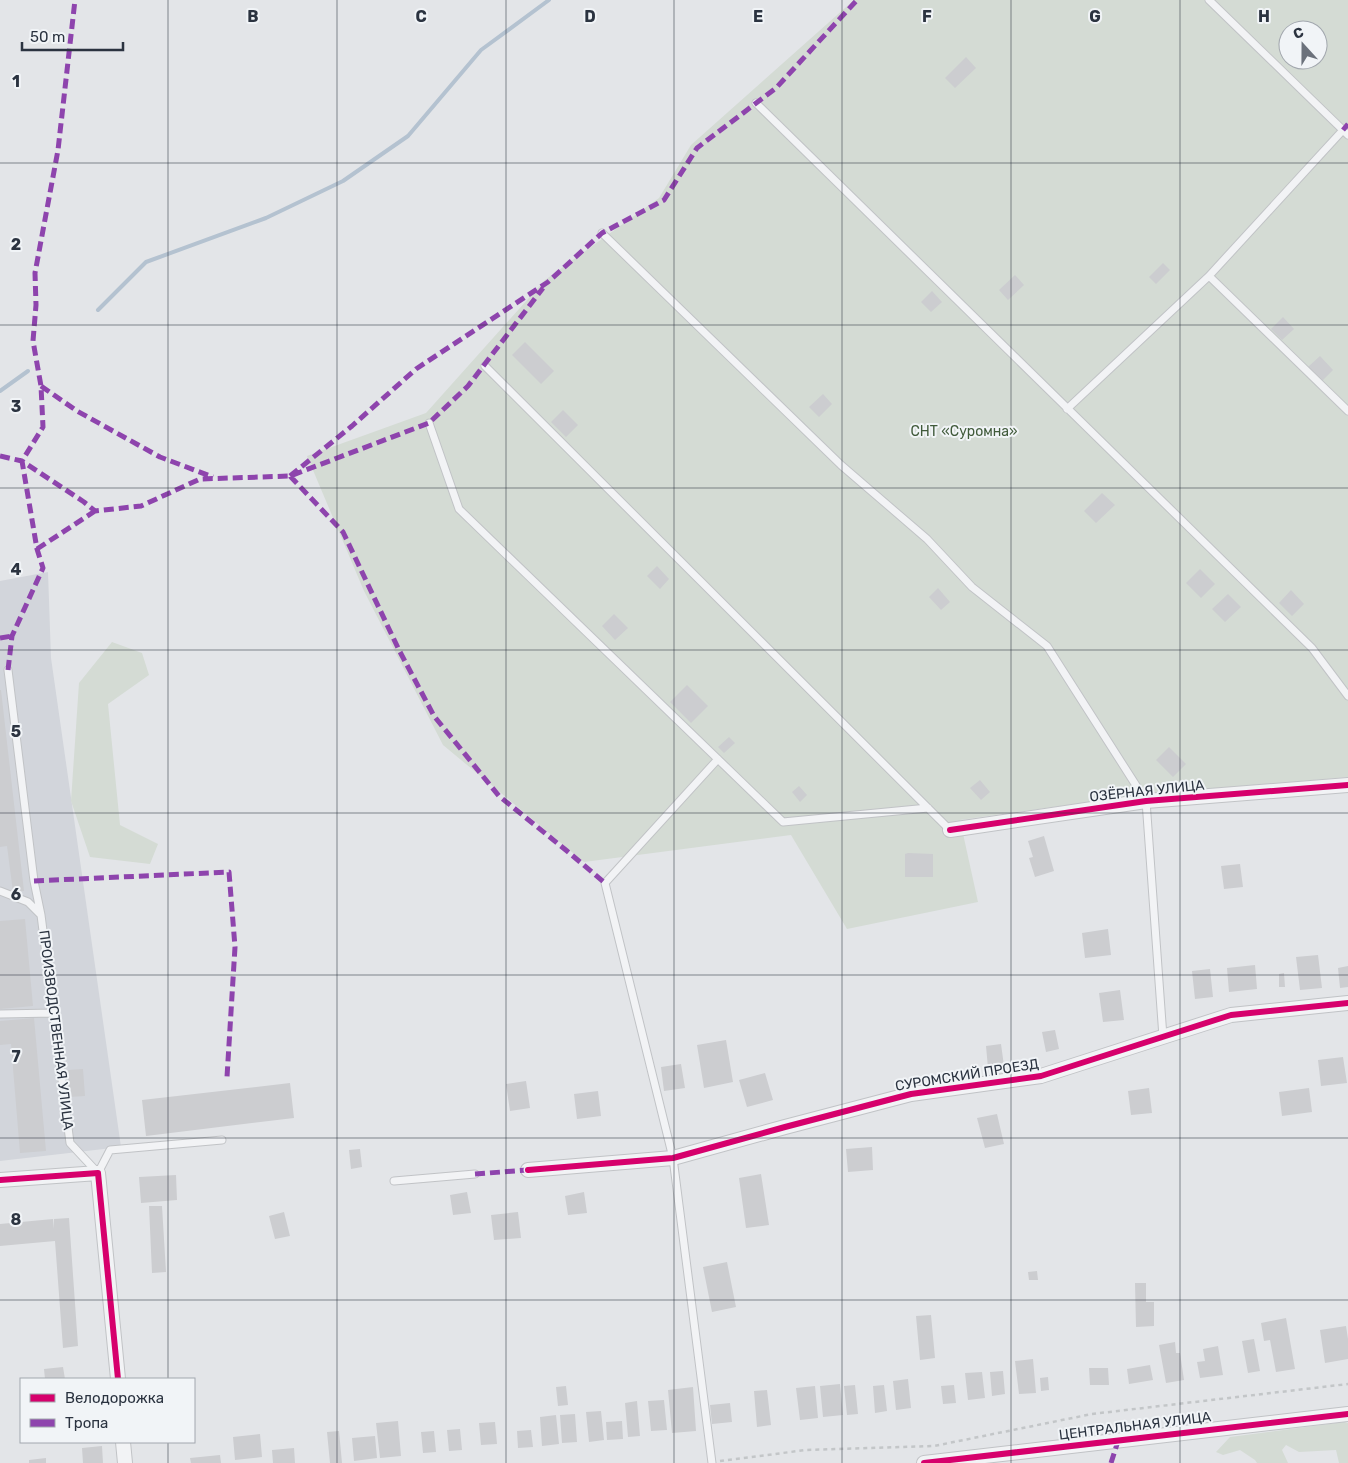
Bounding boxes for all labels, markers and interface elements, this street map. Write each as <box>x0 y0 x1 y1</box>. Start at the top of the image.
text: B <box>247 7 259 26</box>
text: C <box>415 7 427 26</box>
text: D <box>584 7 596 26</box>
text: E <box>753 7 763 26</box>
text: F <box>922 7 932 26</box>
text: G <box>1089 7 1101 26</box>
text: H <box>1258 7 1270 26</box>
scale bar <box>22 20 124 52</box>
north arrow <box>1278 20 1328 70</box>
text: С <box>1291 24 1306 43</box>
text: 50 m <box>30 28 65 46</box>
text: 1 <box>12 72 20 91</box>
text: 2 <box>11 235 21 254</box>
text: 3 <box>11 397 21 416</box>
park label: СНТ «Суромна» <box>910 423 1018 440</box>
text: 4 <box>11 560 22 579</box>
text: 5 <box>11 722 21 741</box>
street label: ОЗЁРНАЯ УЛИЦА <box>1089 775 1206 805</box>
text: 6 <box>11 885 21 904</box>
street label: ПРОИЗВОДСТВЕННАЯ УЛИЦА <box>35 929 77 1132</box>
text: 7 <box>11 1047 21 1066</box>
street label: СУРОМСКИЙ ПРОЕЗД <box>894 1054 1040 1095</box>
text: 8 <box>11 1210 22 1229</box>
legend <box>20 1378 195 1443</box>
text: Велодорожка <box>65 1389 164 1407</box>
street label: ЦЕНТРАЛЬНАЯ УЛИЦА <box>1058 1408 1213 1444</box>
text: Тропа <box>65 1414 108 1432</box>

